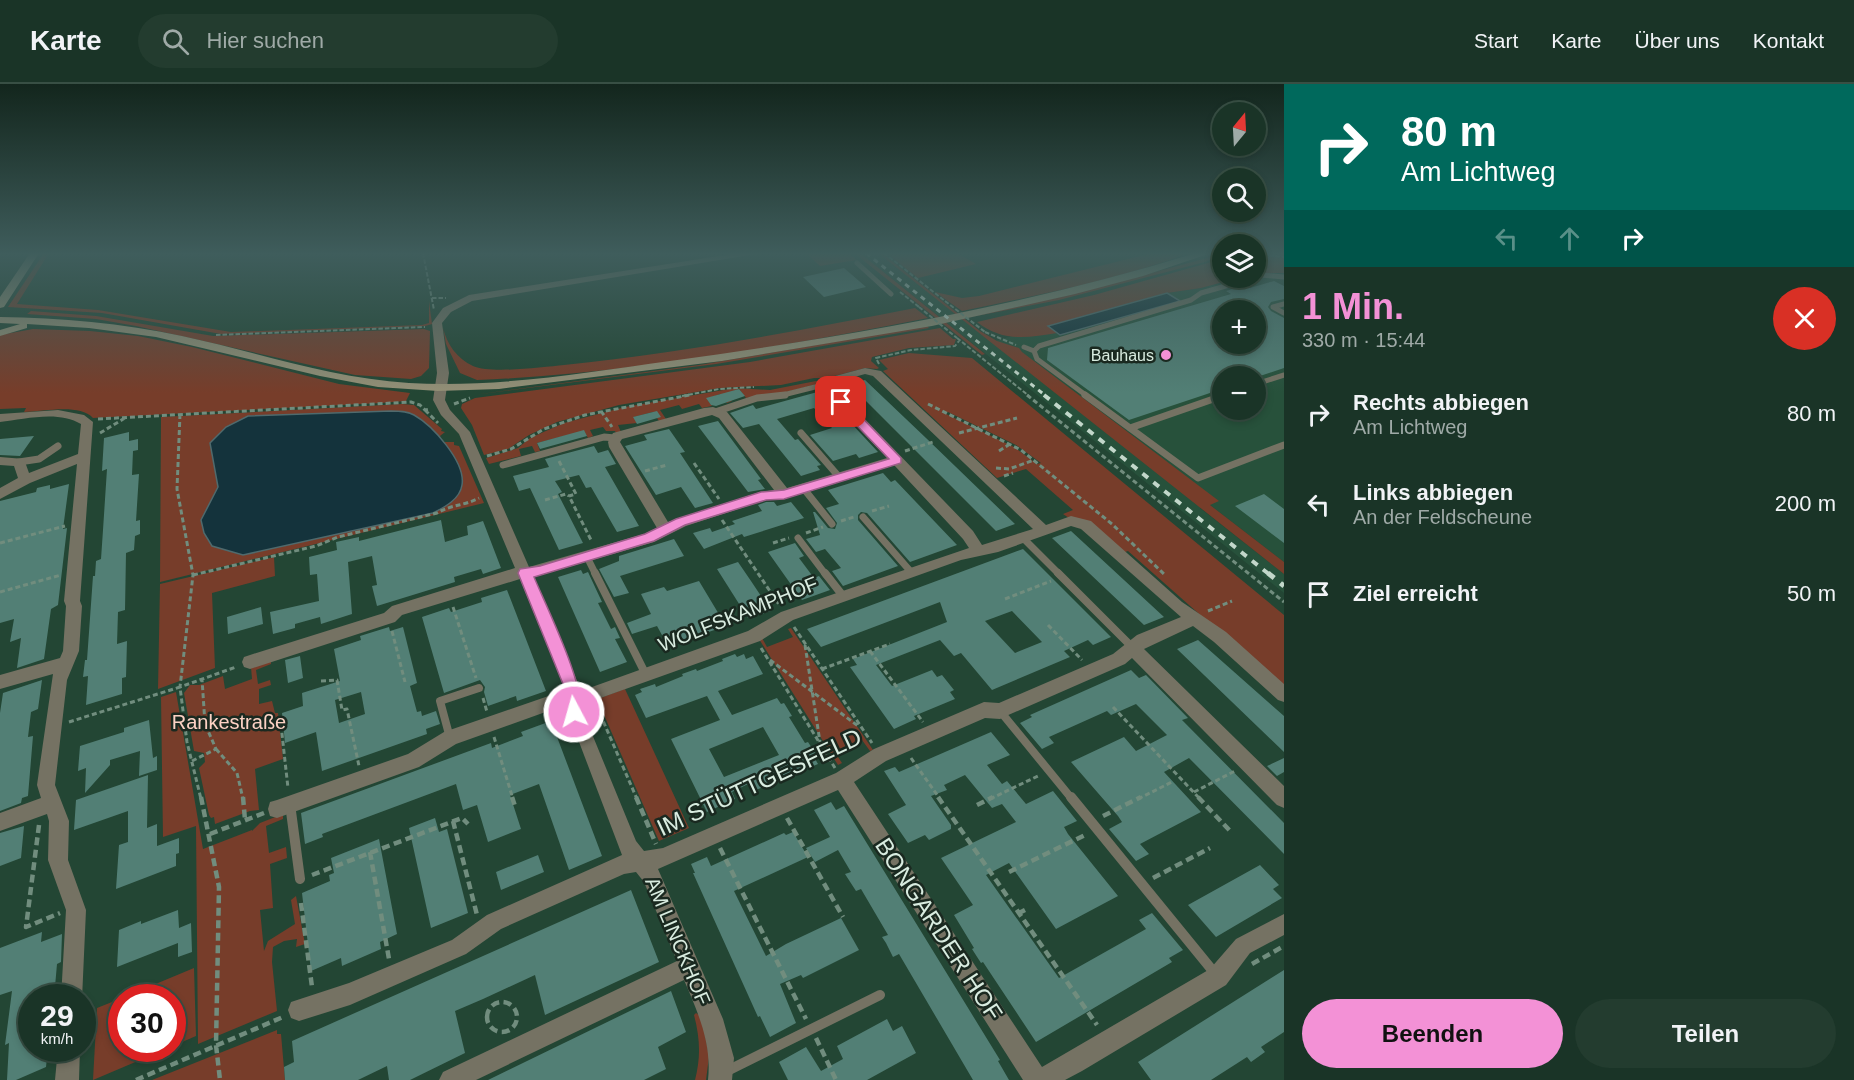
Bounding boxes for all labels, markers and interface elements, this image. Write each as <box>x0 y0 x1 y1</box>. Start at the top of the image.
search box <box>138 14 558 68</box>
text: Karte <box>30 25 102 56</box>
icon: search <box>159 25 192 58</box>
text: Hier suchen <box>207 28 324 53</box>
text: Start <box>1474 29 1518 52</box>
text: Karte <box>1551 29 1602 52</box>
text: Über uns <box>1635 29 1720 52</box>
text: Kontakt <box>1753 29 1824 52</box>
north arrow <box>1212 102 1266 156</box>
map controls <box>1212 102 1266 420</box>
icon: right <box>1302 108 1380 186</box>
text: 80 m <box>1401 108 1497 155</box>
text: Am Lichtweg <box>1401 157 1556 187</box>
button: search <box>1212 168 1266 222</box>
icon: left <box>1490 222 1523 255</box>
icon: ahead <box>1553 222 1586 255</box>
icon: right <box>1616 222 1649 255</box>
button: layers <box>1212 234 1266 288</box>
text: 1 Min. <box>1302 286 1404 327</box>
button: close <box>1773 287 1836 350</box>
button: + <box>1212 300 1266 354</box>
text: 330 m · 15:44 <box>1302 329 1425 351</box>
place label: Bauhaus <box>1091 347 1154 364</box>
marker: Bauhaus <box>1159 348 1173 362</box>
button: − <box>1212 366 1266 420</box>
pin <box>815 376 866 427</box>
icon: arrive <box>824 385 857 418</box>
text: Rechts abbiegen <box>1353 390 1529 415</box>
icon: right <box>1302 398 1335 431</box>
text: 80 m <box>1787 401 1836 426</box>
text: Am Lichtweg <box>1353 416 1468 438</box>
text: Links abbiegen <box>1353 480 1513 505</box>
icon: left <box>1302 488 1335 521</box>
text: 200 m <box>1775 491 1836 516</box>
text: An der Feldscheune <box>1353 506 1532 528</box>
street label: WOLFSKAMPHOF <box>655 572 821 656</box>
icon: arrive <box>1302 578 1335 611</box>
text: Ziel erreicht <box>1353 581 1478 606</box>
text: 50 m <box>1787 581 1836 606</box>
position arrow <box>542 680 606 744</box>
park label: Rankestraße <box>172 711 286 733</box>
street label: IM STÜTTGESFELD <box>652 723 866 841</box>
street label: BONGARDER HOF <box>870 833 1008 1025</box>
street label: AM LINCKHOF <box>641 874 715 1008</box>
speed limit sign: 30 <box>108 984 186 1062</box>
text: 29 <box>40 999 74 1032</box>
button: Beenden <box>1302 999 1563 1068</box>
button: Teilen <box>1575 999 1836 1068</box>
text: km/h <box>41 1030 73 1047</box>

